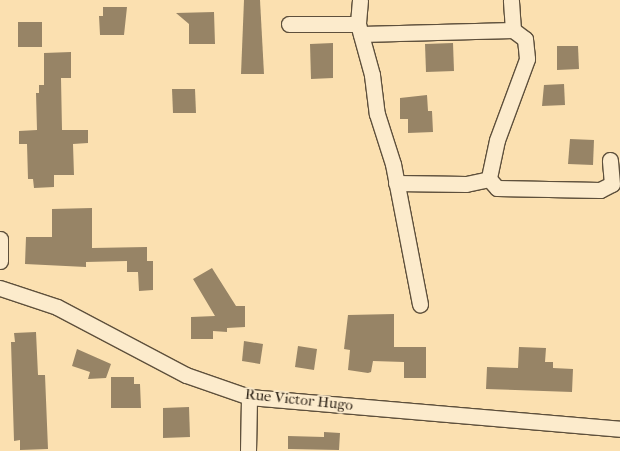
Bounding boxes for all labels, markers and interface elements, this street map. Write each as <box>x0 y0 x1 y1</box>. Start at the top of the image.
street label: Rue Victor Hugo <box>244 385 354 415</box>

